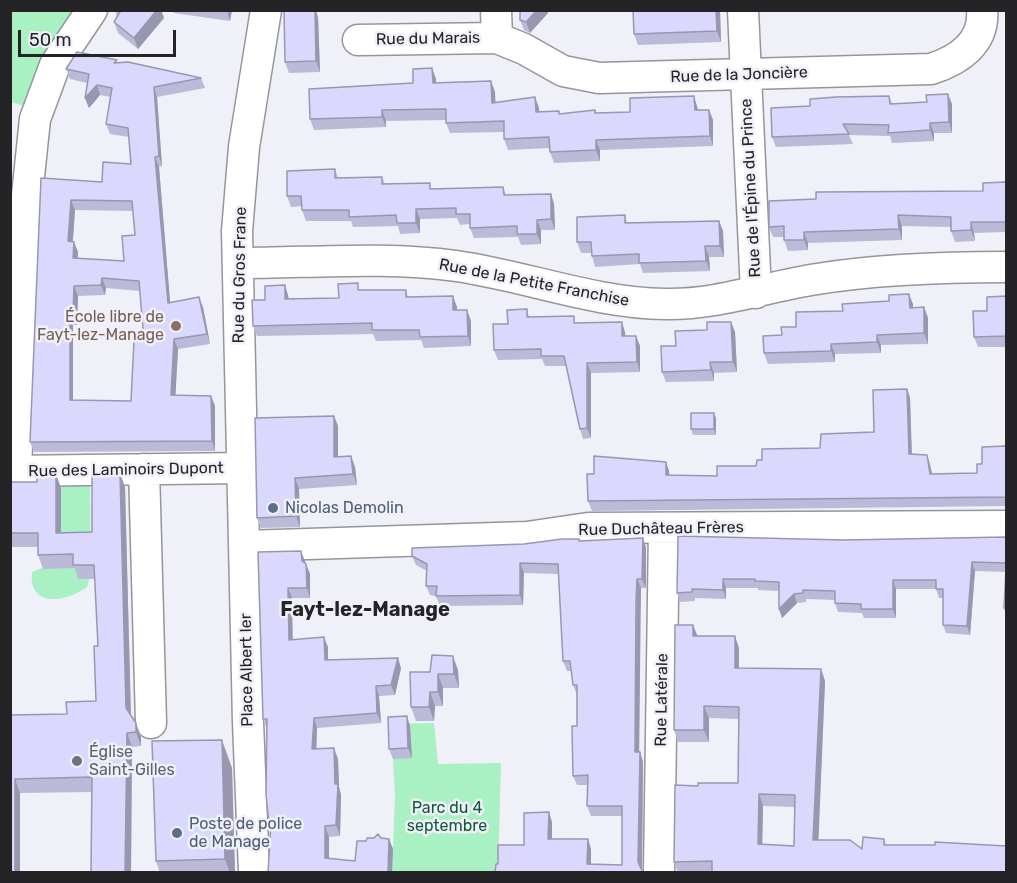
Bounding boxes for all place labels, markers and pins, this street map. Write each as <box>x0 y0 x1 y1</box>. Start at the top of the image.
place label: École libre de Fayt-lez-Manage <box>37 307 164 345</box>
marker: École libre de Fayt-lez-Manage <box>169 319 183 333</box>
place label: Nicolas Demolin <box>285 498 404 518</box>
marker: Nicolas Demolin <box>266 501 280 515</box>
place label: Église Saint-Gilles <box>89 742 175 780</box>
marker: Église Saint-Gilles <box>70 754 84 768</box>
place label: Poste de police de Manage <box>189 814 302 852</box>
marker: Poste de police de Manage <box>170 826 184 840</box>

